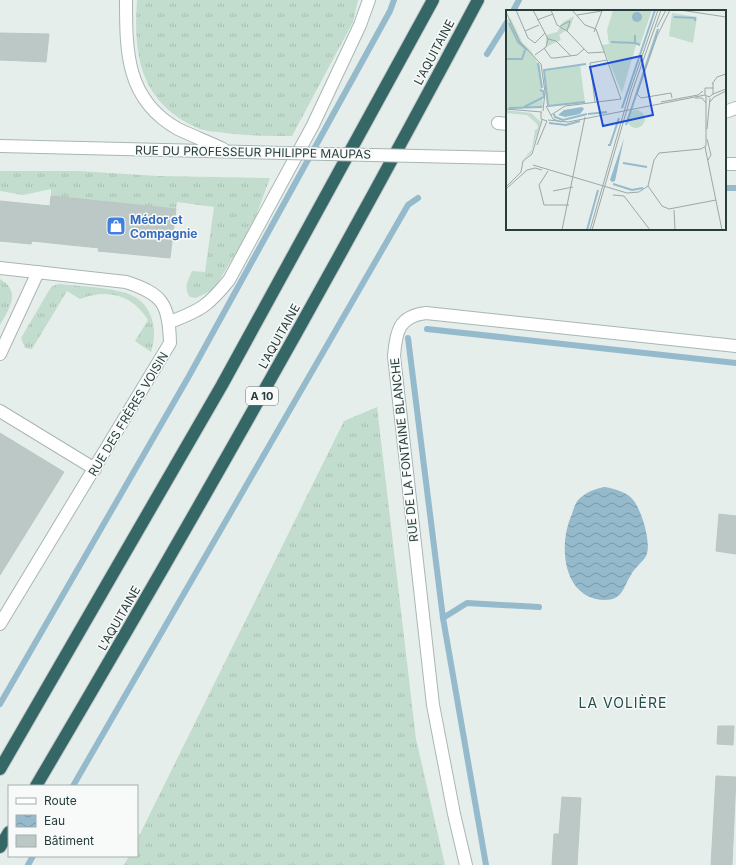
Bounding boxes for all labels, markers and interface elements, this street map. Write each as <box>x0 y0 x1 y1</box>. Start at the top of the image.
inset map <box>506 10 726 230</box>
street label: L'AQUITAINE <box>410 17 458 87</box>
street label: RUE DU PROFESSEUR PHILIPPE MAUPAS <box>135 142 371 162</box>
place label: Médor et Compagnie <box>130 212 197 241</box>
shop icon: Médor et Compagnie <box>105 215 127 237</box>
street label: L'AQUITAINE <box>255 301 303 371</box>
street label: RUE DES FRÈRES VOISIN <box>85 349 171 479</box>
street label: RUE DE LA FONTAINE BLANCHE <box>387 357 421 543</box>
road number: A 10 <box>246 387 278 405</box>
street label: L'AQUITAINE <box>94 583 144 653</box>
district label: LA VOLIÈRE <box>579 694 667 711</box>
legend <box>8 785 138 857</box>
text: Route <box>44 793 77 808</box>
text: Eau <box>44 813 65 828</box>
text: Bâtiment <box>44 833 94 848</box>

